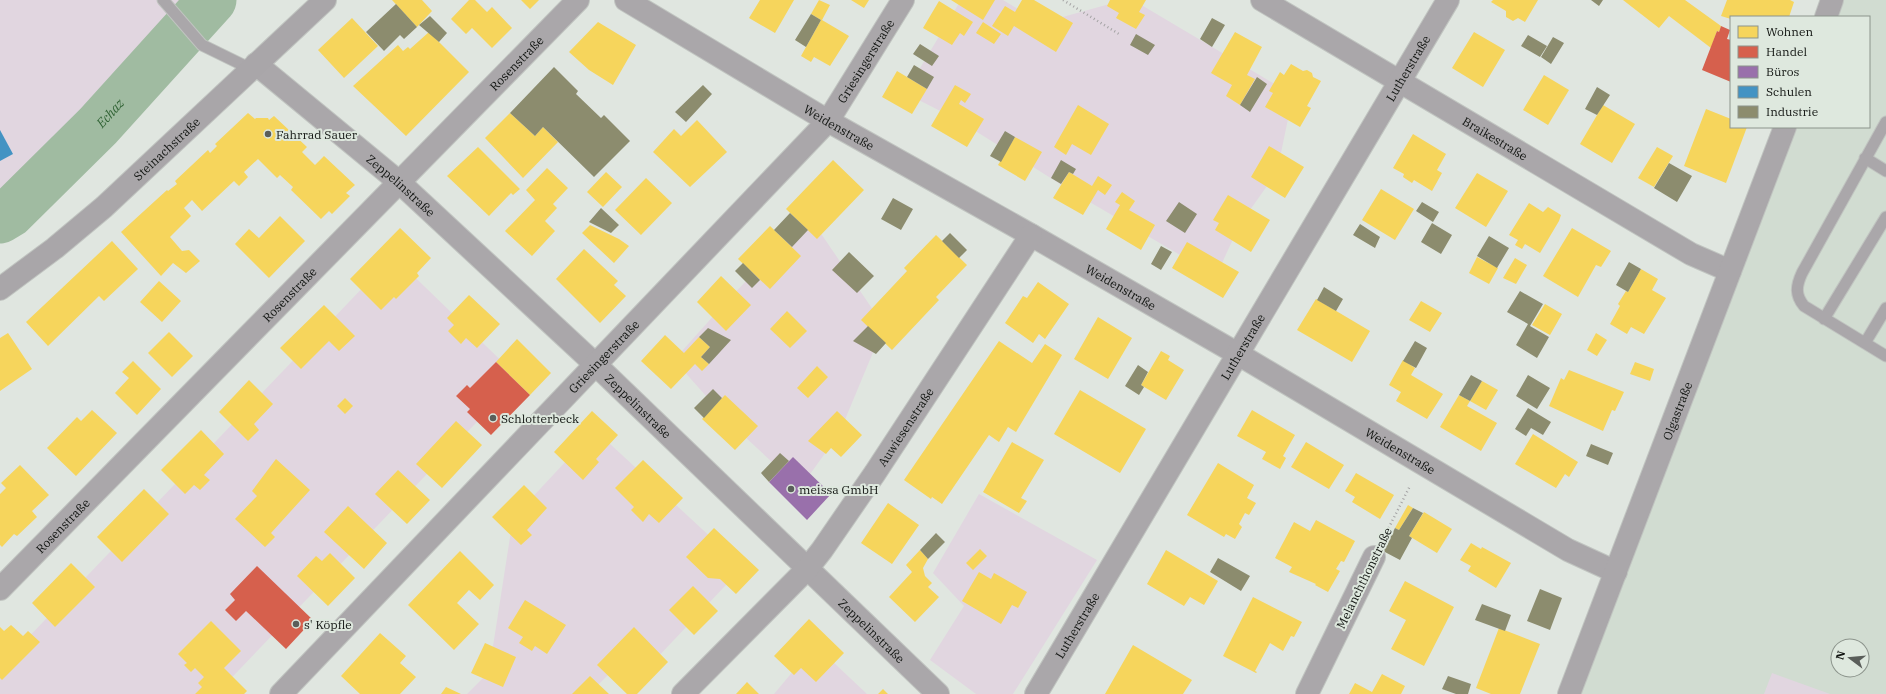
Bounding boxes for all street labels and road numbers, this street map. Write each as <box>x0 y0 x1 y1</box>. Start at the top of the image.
street label: Griesingerstraße <box>834 16 897 105</box>
street label: Rosenstraße <box>486 32 546 93</box>
street label: Lutherstraße <box>1382 32 1433 104</box>
street label: Weidenstraße <box>801 101 877 153</box>
street label: Braikestraße <box>1460 113 1530 163</box>
street label: Steinachstraße <box>130 114 203 183</box>
street label: Zeppelinstraße <box>364 151 438 219</box>
street label: Weidenstraße <box>1083 261 1159 313</box>
street label: Rosenstraße <box>259 264 319 325</box>
street label: Lutherstraße <box>1217 311 1268 382</box>
street label: Griesingerstraße <box>565 316 642 396</box>
street label: Zeppelinstraße <box>602 370 675 441</box>
street label: Olgastraße <box>1659 380 1695 442</box>
street label: Auwiesenstraße <box>874 385 937 469</box>
street label: Weidenstraße <box>1363 424 1438 477</box>
street label: Rosenstraße <box>32 495 92 556</box>
street label: Melanchthonstraße <box>1333 525 1395 631</box>
street label: Lutherstraße <box>1051 590 1102 661</box>
street label: Zeppelinstraße <box>835 595 908 666</box>

